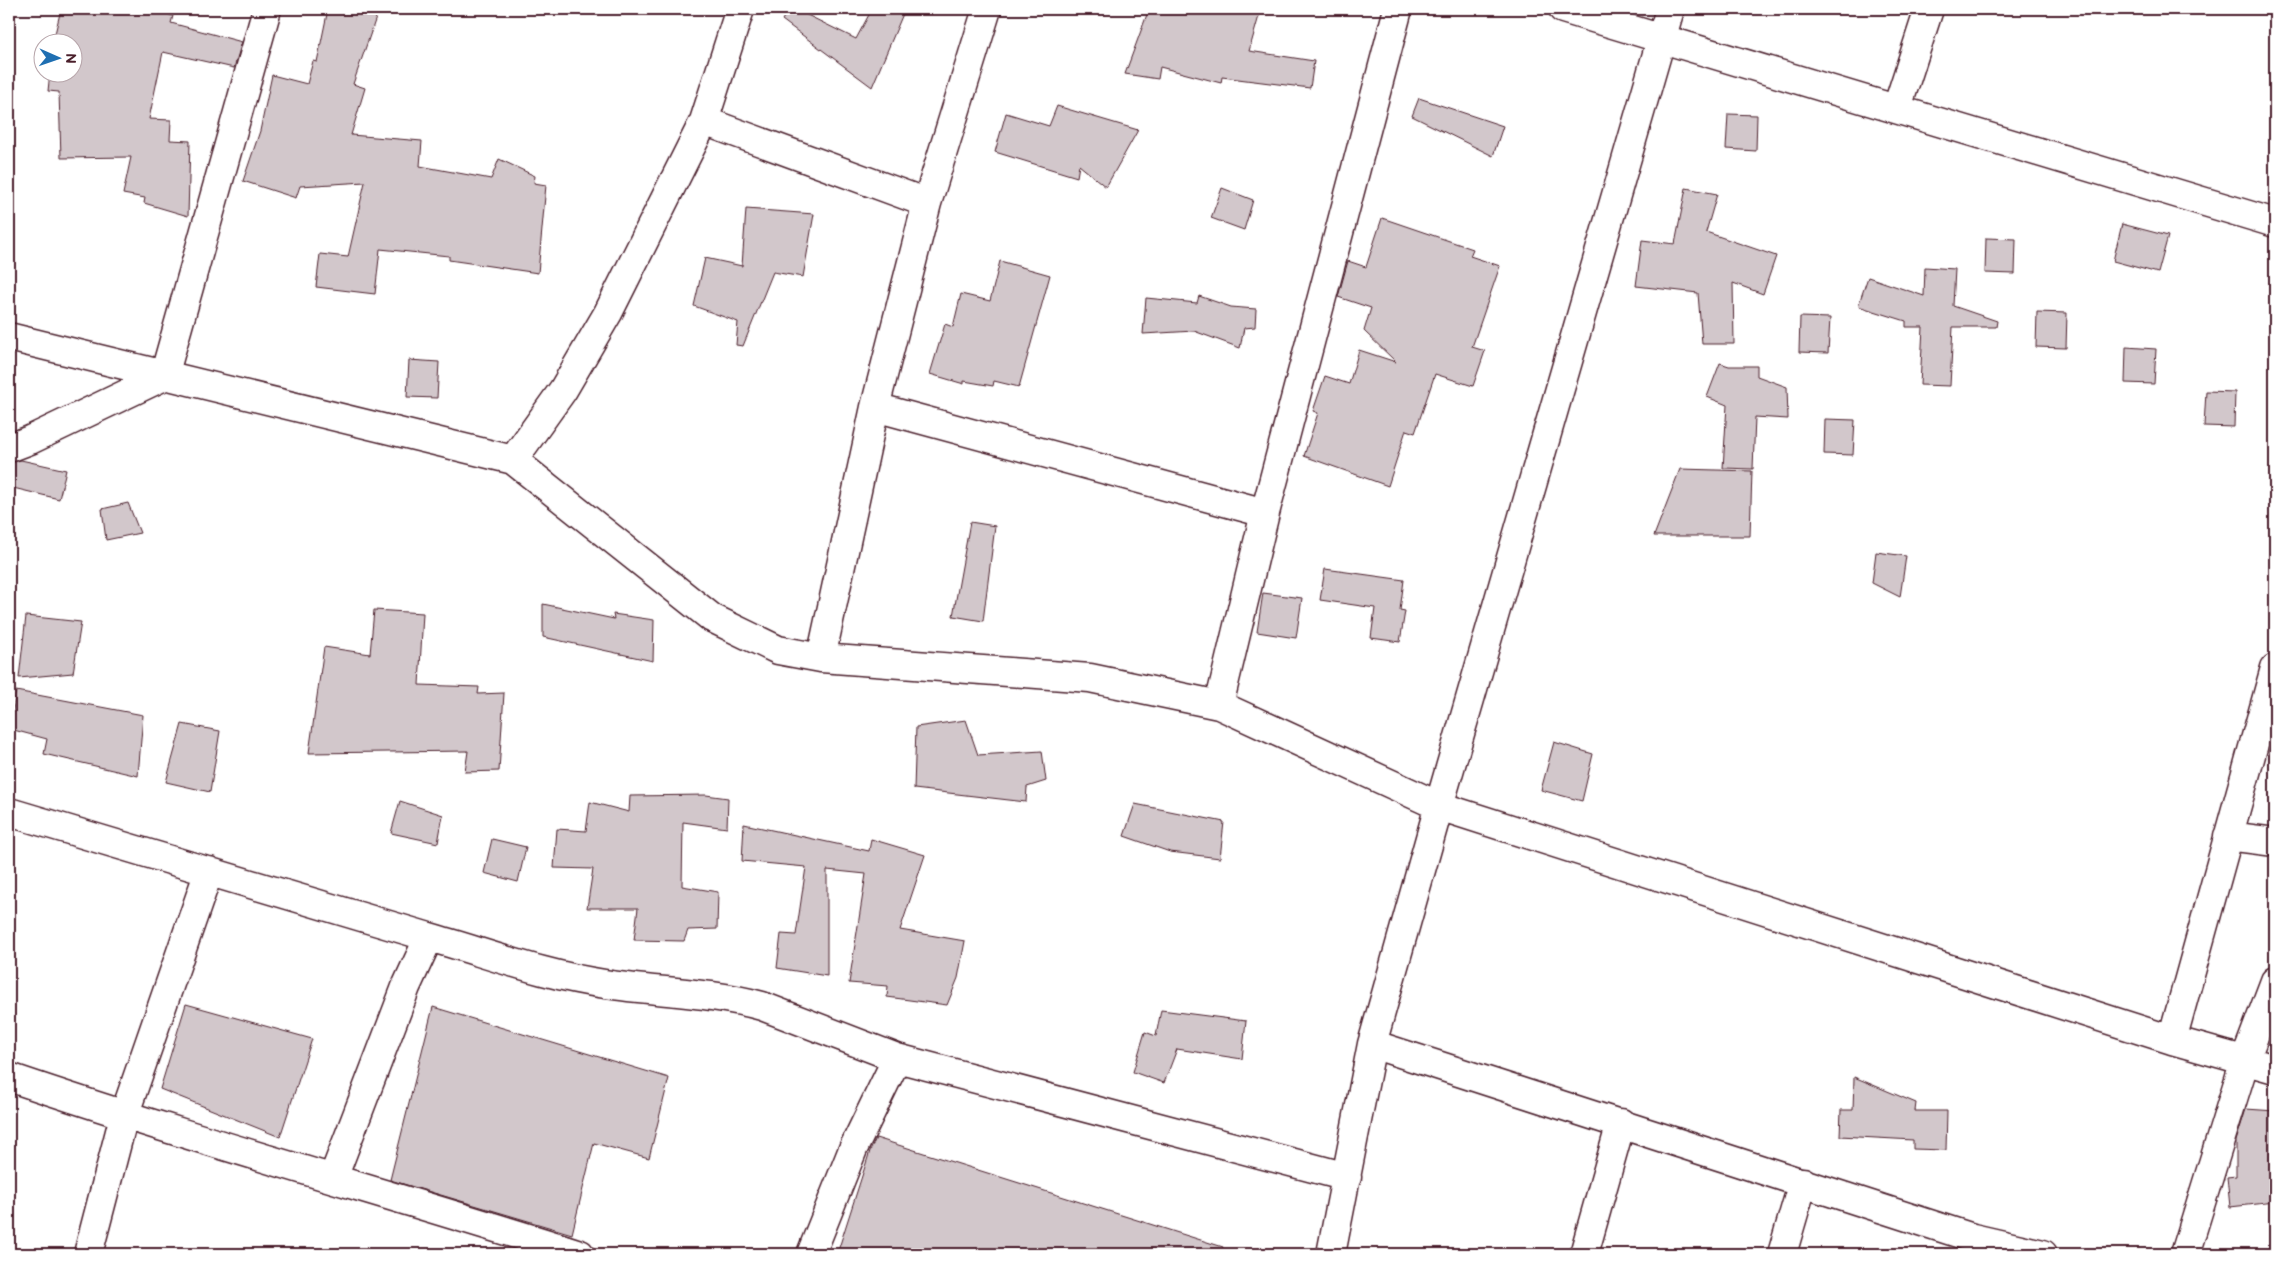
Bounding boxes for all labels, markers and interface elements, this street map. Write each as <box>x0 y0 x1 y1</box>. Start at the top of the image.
north arrow <box>32 32 82 82</box>
text: N <box>62 53 79 64</box>

